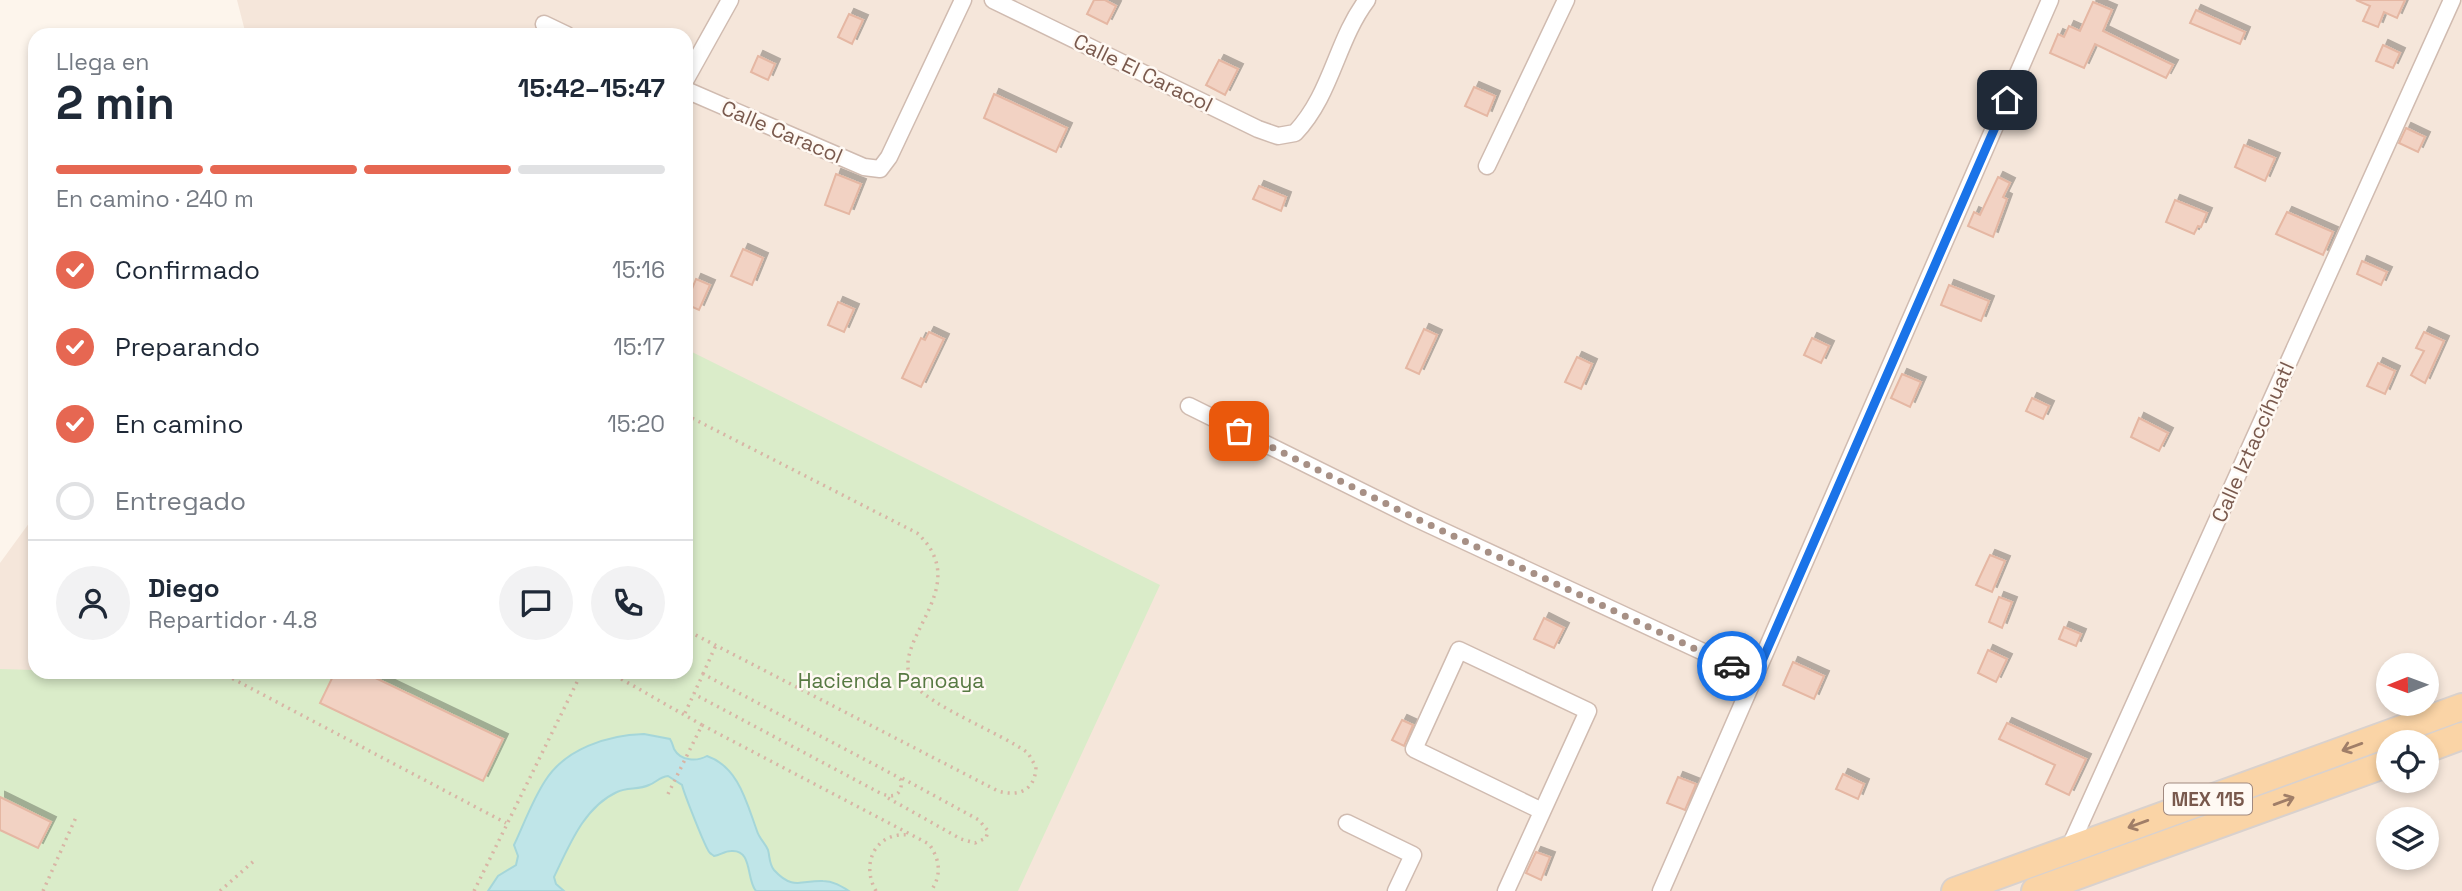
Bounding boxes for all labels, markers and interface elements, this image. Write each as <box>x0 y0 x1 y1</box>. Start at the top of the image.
street label: Calle El Caracol <box>1069 27 1217 118</box>
text: Llega en <box>56 47 149 77</box>
pin <box>1977 70 2037 130</box>
text: 15:42–15:47 <box>518 71 665 105</box>
text: 2 min <box>56 74 175 132</box>
icon: home <box>1988 81 2026 119</box>
street label: Calle Caracol <box>717 94 847 169</box>
text: En camino · 240 m <box>56 184 254 214</box>
icon: check <box>56 251 94 289</box>
text: Confirmado <box>115 253 260 287</box>
text: 15:16 <box>612 255 665 285</box>
icon: check <box>56 328 94 366</box>
text: Preparando <box>115 330 260 364</box>
text: 15:17 <box>613 332 665 362</box>
street label: Calle Iztaccíhuatl <box>2205 357 2300 526</box>
pin <box>1209 401 1269 461</box>
icon: check <box>56 405 94 443</box>
text: En camino <box>115 407 244 441</box>
text: 15:20 <box>607 409 665 439</box>
icon: bag <box>1220 412 1258 450</box>
text: Entregado <box>115 484 246 518</box>
button: person <box>56 566 130 640</box>
button: chat <box>499 566 573 640</box>
button: phone <box>591 566 665 640</box>
text: Diego <box>148 571 220 605</box>
text: Repartidor · 4.8 <box>148 605 317 635</box>
courier <box>1697 631 1767 701</box>
icon: car <box>1713 647 1751 685</box>
north arrow <box>2376 653 2440 716</box>
map controls <box>2376 653 2439 870</box>
park label: Hacienda Panoaya <box>798 667 984 694</box>
button: locate <box>2376 730 2439 793</box>
one-way arrow <box>2341 742 2363 754</box>
road number: MEX 115 <box>2164 784 2252 814</box>
one-way arrow <box>2272 794 2294 806</box>
button: layers <box>2376 807 2439 870</box>
one-way arrow <box>2127 819 2149 831</box>

